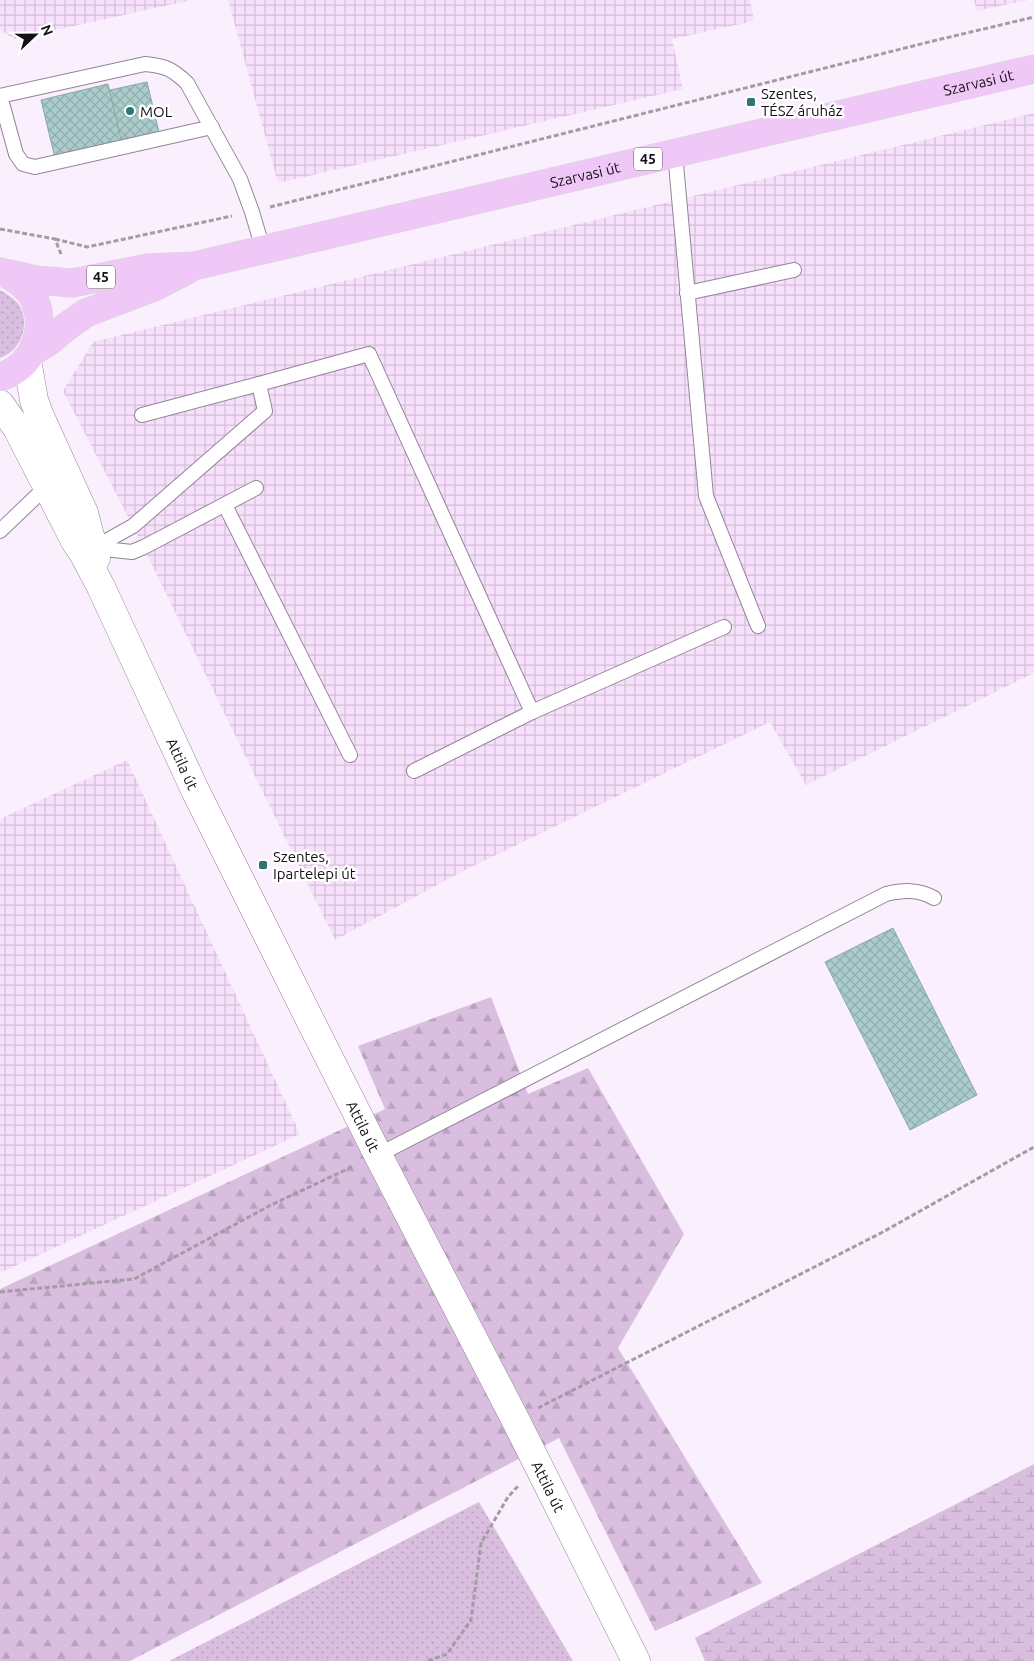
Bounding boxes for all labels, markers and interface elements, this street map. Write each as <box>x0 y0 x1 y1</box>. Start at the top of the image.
north arrow <box>10 10 60 60</box>
text: N <box>38 22 56 38</box>
street label: Szarvasi út <box>941 66 1015 99</box>
place label: Szentes, TÉSZ áruház <box>761 85 843 119</box>
marker: Szentes, TÉSZ áruház <box>745 96 757 108</box>
place label: MOL <box>140 103 173 120</box>
marker: MOL <box>124 105 136 117</box>
road number: 45 <box>634 148 662 170</box>
street label: Szarvasi út <box>548 158 622 191</box>
road number: 45 <box>87 266 115 288</box>
street label: Attila út <box>164 735 202 792</box>
place label: Szentes, Ipartelepi út <box>273 848 356 882</box>
marker: Szentes, Ipartelepi út <box>257 859 269 871</box>
street label: Attila út <box>344 1098 383 1155</box>
street label: Attila út <box>529 1458 569 1515</box>

